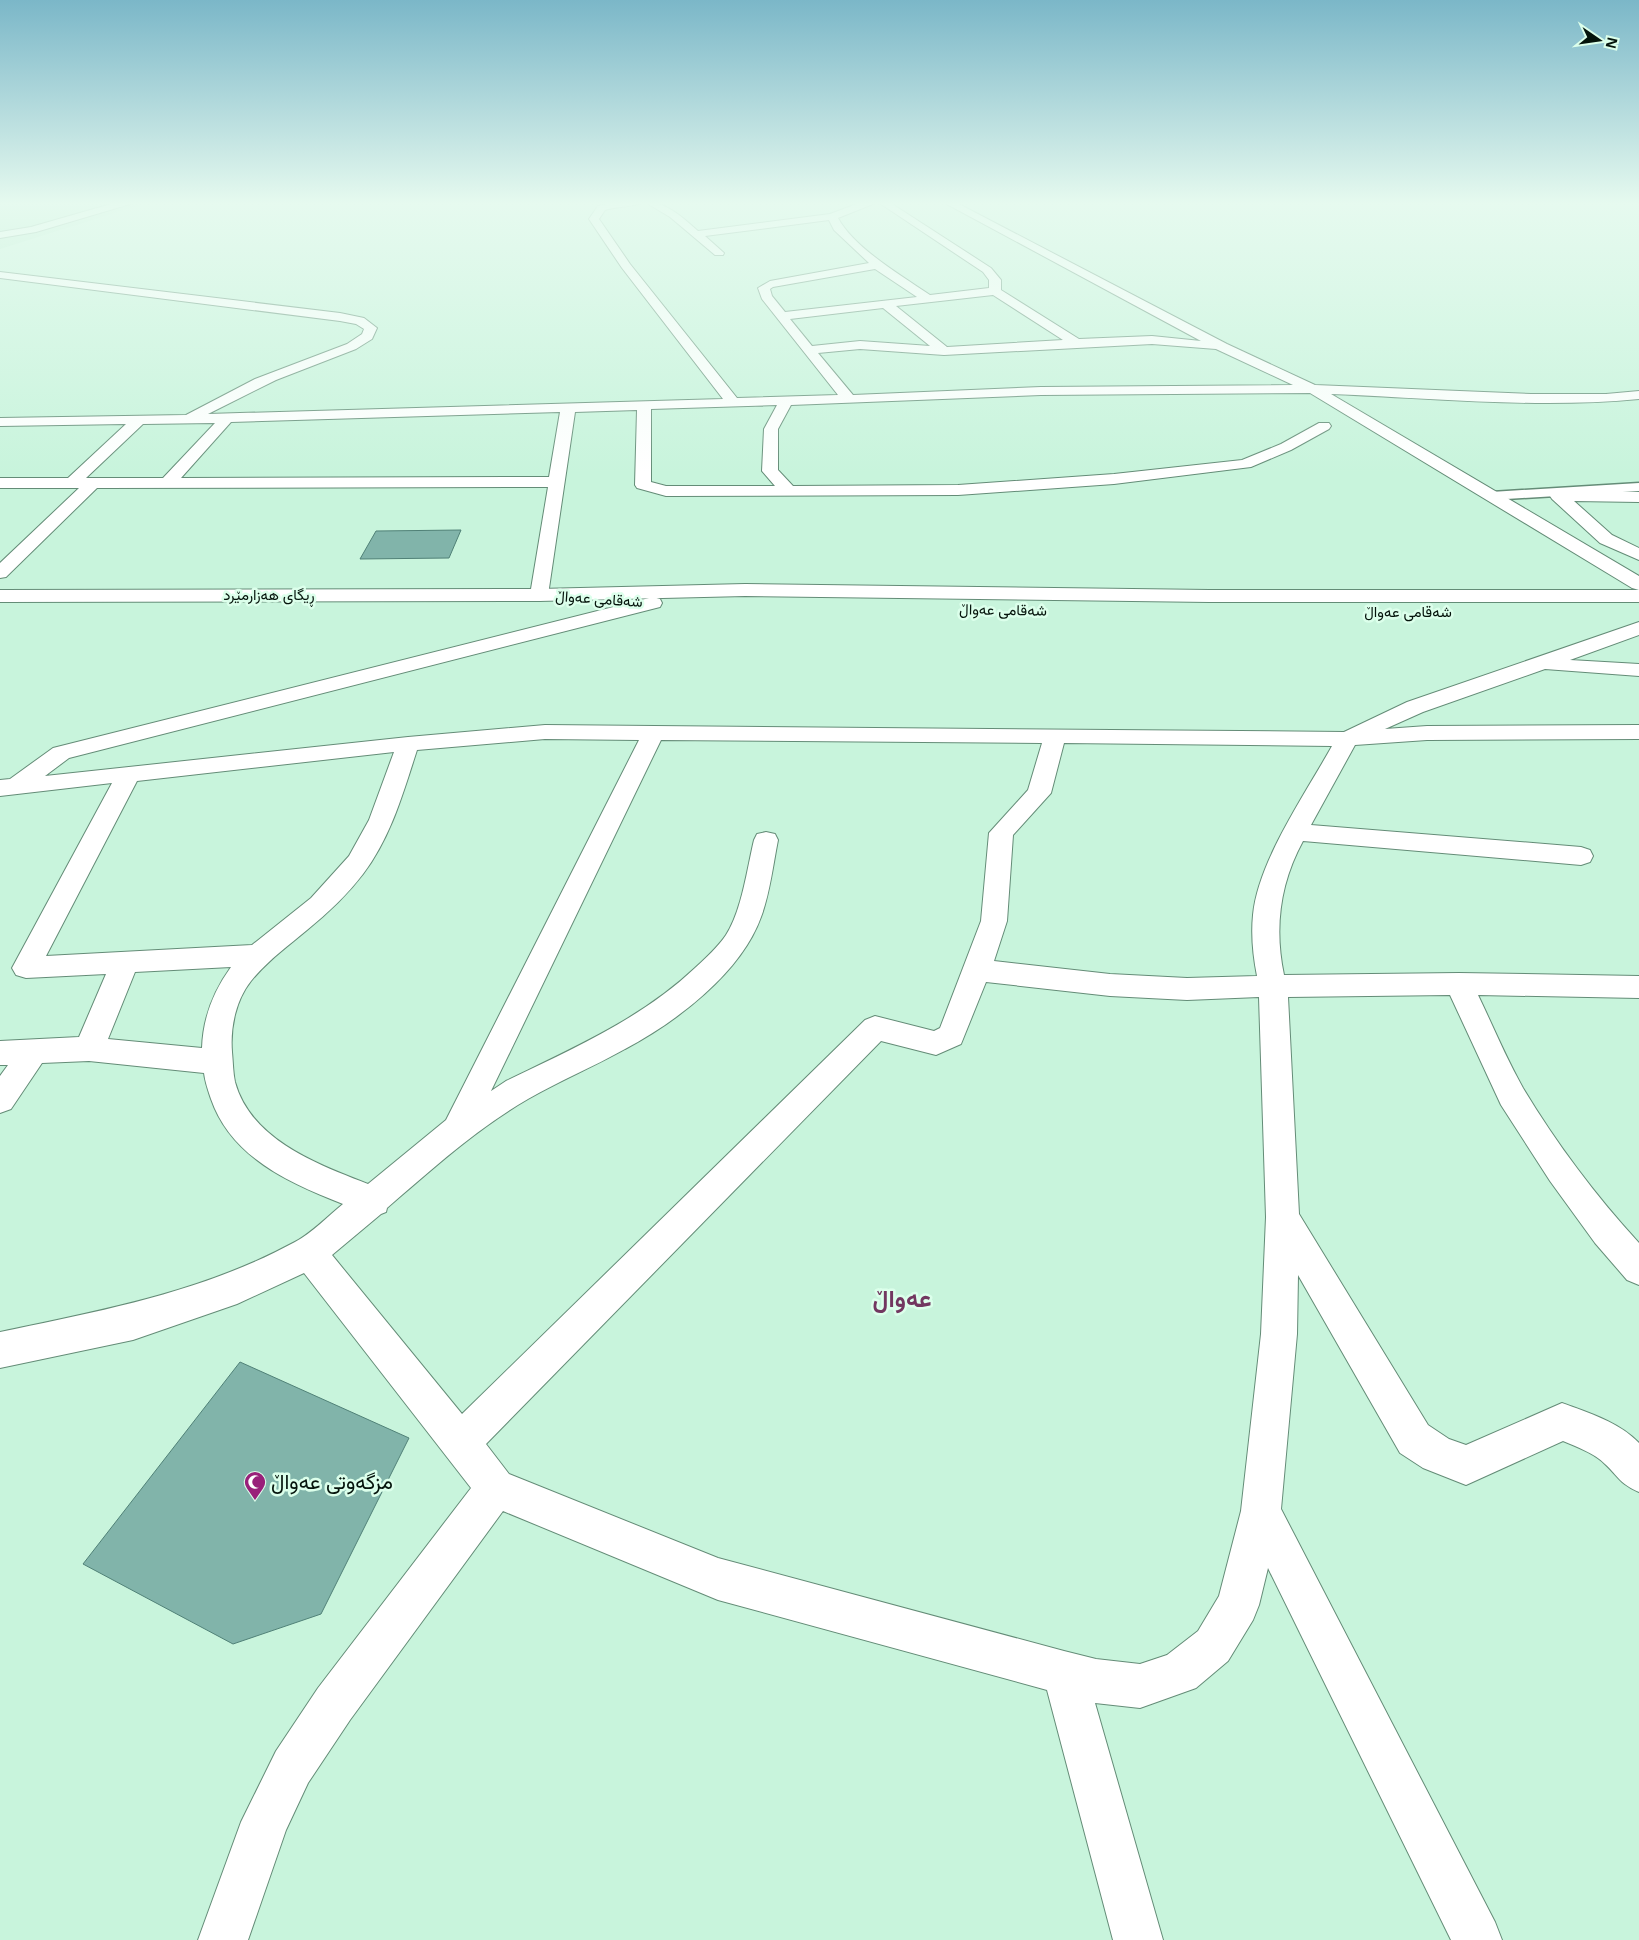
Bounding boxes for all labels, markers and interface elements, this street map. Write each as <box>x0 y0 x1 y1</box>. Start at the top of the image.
north arrow <box>1574 15 1624 65</box>
text: N <box>1602 35 1623 51</box>
street label: ڕیگای هەزارمێرد <box>223 584 315 607</box>
street label: شەقامی عەواڵ <box>555 585 644 612</box>
street label: شەقامی عەواڵ <box>959 598 1047 621</box>
street label: شەقامی عەواڵ <box>1364 601 1452 622</box>
district label: عەواڵ <box>873 1281 931 1314</box>
place label: مزگەوتی عەواڵ <box>271 1467 393 1495</box>
mosque icon: مزگەوتی عەواڵ <box>243 1470 267 1501</box>

